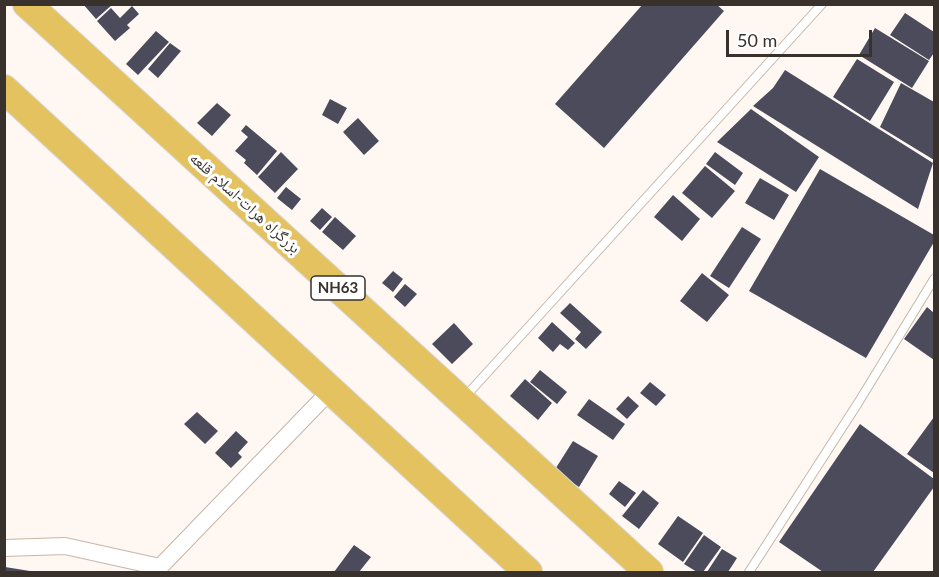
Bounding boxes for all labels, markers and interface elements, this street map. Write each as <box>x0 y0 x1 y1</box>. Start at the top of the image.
scale bar <box>729 18 874 56</box>
text: 50 m <box>737 29 777 51</box>
street label: بزرگراه هرات-اسلام قلعه <box>186 148 304 258</box>
road number: NH63 <box>311 276 365 300</box>

